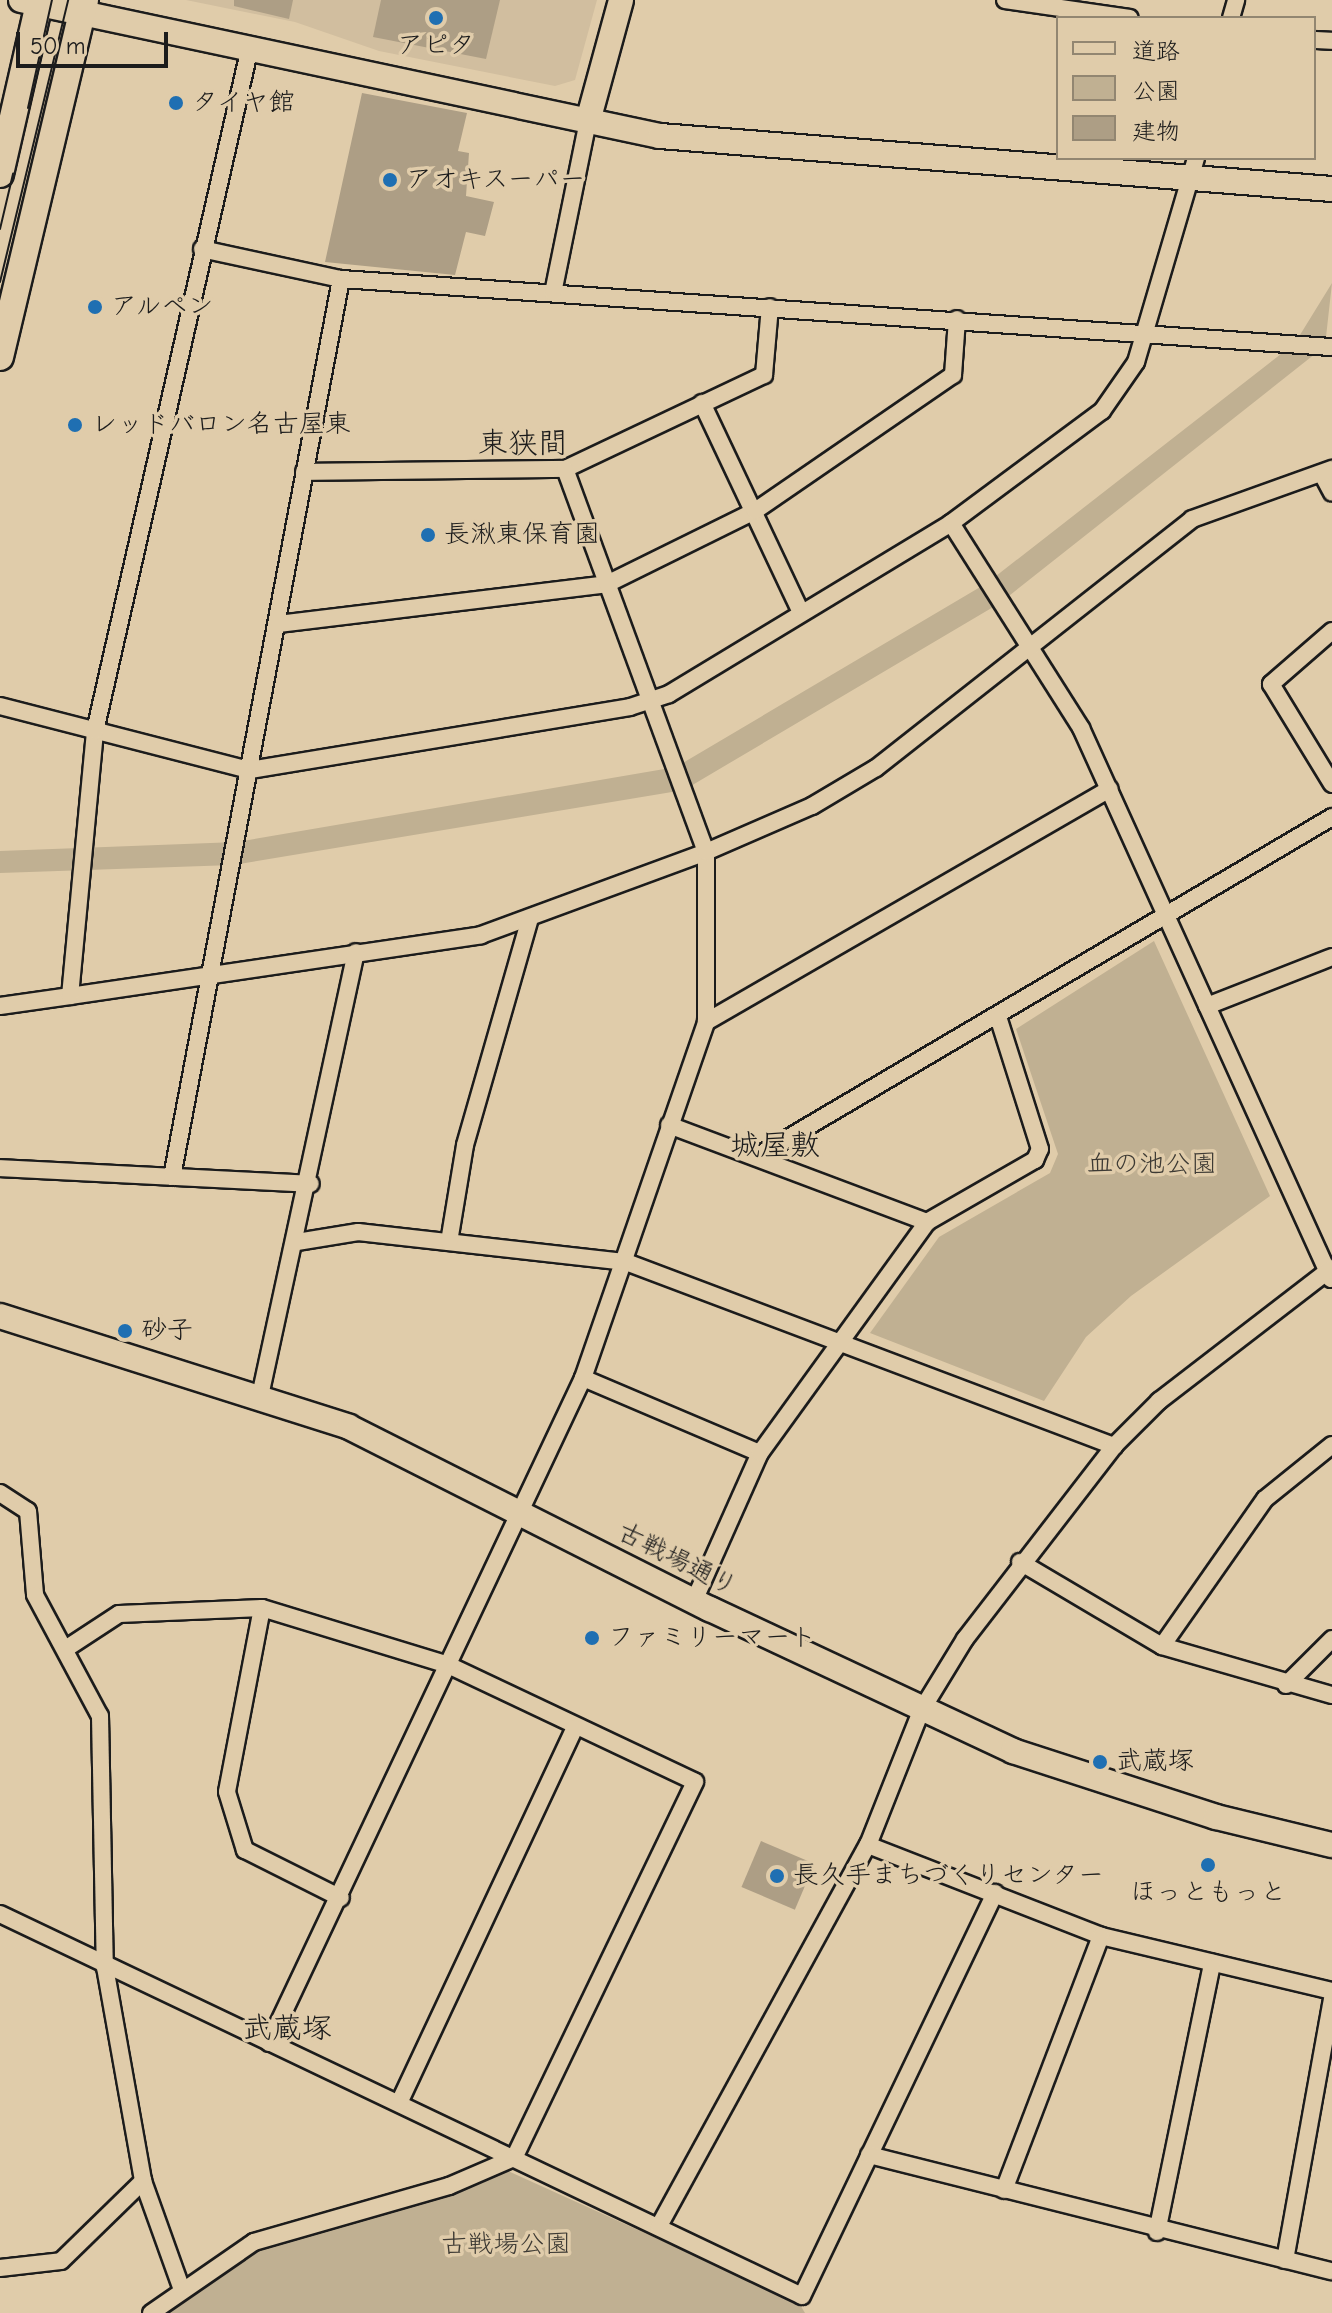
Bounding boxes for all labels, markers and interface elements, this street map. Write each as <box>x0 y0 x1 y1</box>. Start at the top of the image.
marker: アピタ <box>427 9 445 27</box>
scale bar <box>20 16 172 66</box>
legend <box>1056 16 1316 160</box>
place label: アピタ <box>397 30 475 62</box>
text: 50 m <box>30 32 86 60</box>
text: 道路 <box>1132 37 1180 65</box>
text: 公園 <box>1132 77 1180 105</box>
place label: タイヤ館 <box>192 87 296 119</box>
marker: タイヤ館 <box>167 94 185 112</box>
text: 建物 <box>1132 117 1180 145</box>
place label: アオキスーパー <box>406 164 587 196</box>
marker: アオキスーパー <box>381 171 399 189</box>
place label: アルペン <box>111 291 215 323</box>
marker: アルペン <box>86 298 104 316</box>
place label: レッドバロン名古屋東 <box>91 409 351 441</box>
marker: レッドバロン名古屋東 <box>66 416 84 434</box>
district label: 東狭間 <box>478 426 568 462</box>
place label: 長湫東保育園 <box>444 519 600 551</box>
marker: 長湫東保育園 <box>419 526 437 544</box>
district label: 城屋敷 <box>730 1128 820 1164</box>
park label: 血の池公園 <box>1087 1149 1217 1181</box>
place label: 砂子 <box>141 1315 193 1347</box>
marker: 砂子 <box>116 1322 134 1340</box>
street label: 古戦場通り <box>612 1517 742 1603</box>
place label: ファミリーマート <box>608 1622 816 1654</box>
marker: ファミリーマート <box>583 1629 601 1647</box>
place label: 武蔵塚 <box>1116 1746 1194 1778</box>
marker: 武蔵塚 <box>1091 1753 1109 1771</box>
marker: ほっともっと <box>1199 1856 1217 1874</box>
place label: 長久手まちづくりセンター <box>793 1860 1105 1892</box>
marker: 長久手まちづくりセンター <box>768 1867 786 1885</box>
place label: ほっともっと <box>1130 1877 1286 1909</box>
district label: 武蔵塚 <box>242 2011 332 2047</box>
park label: 古戦場公園 <box>441 2229 571 2261</box>

